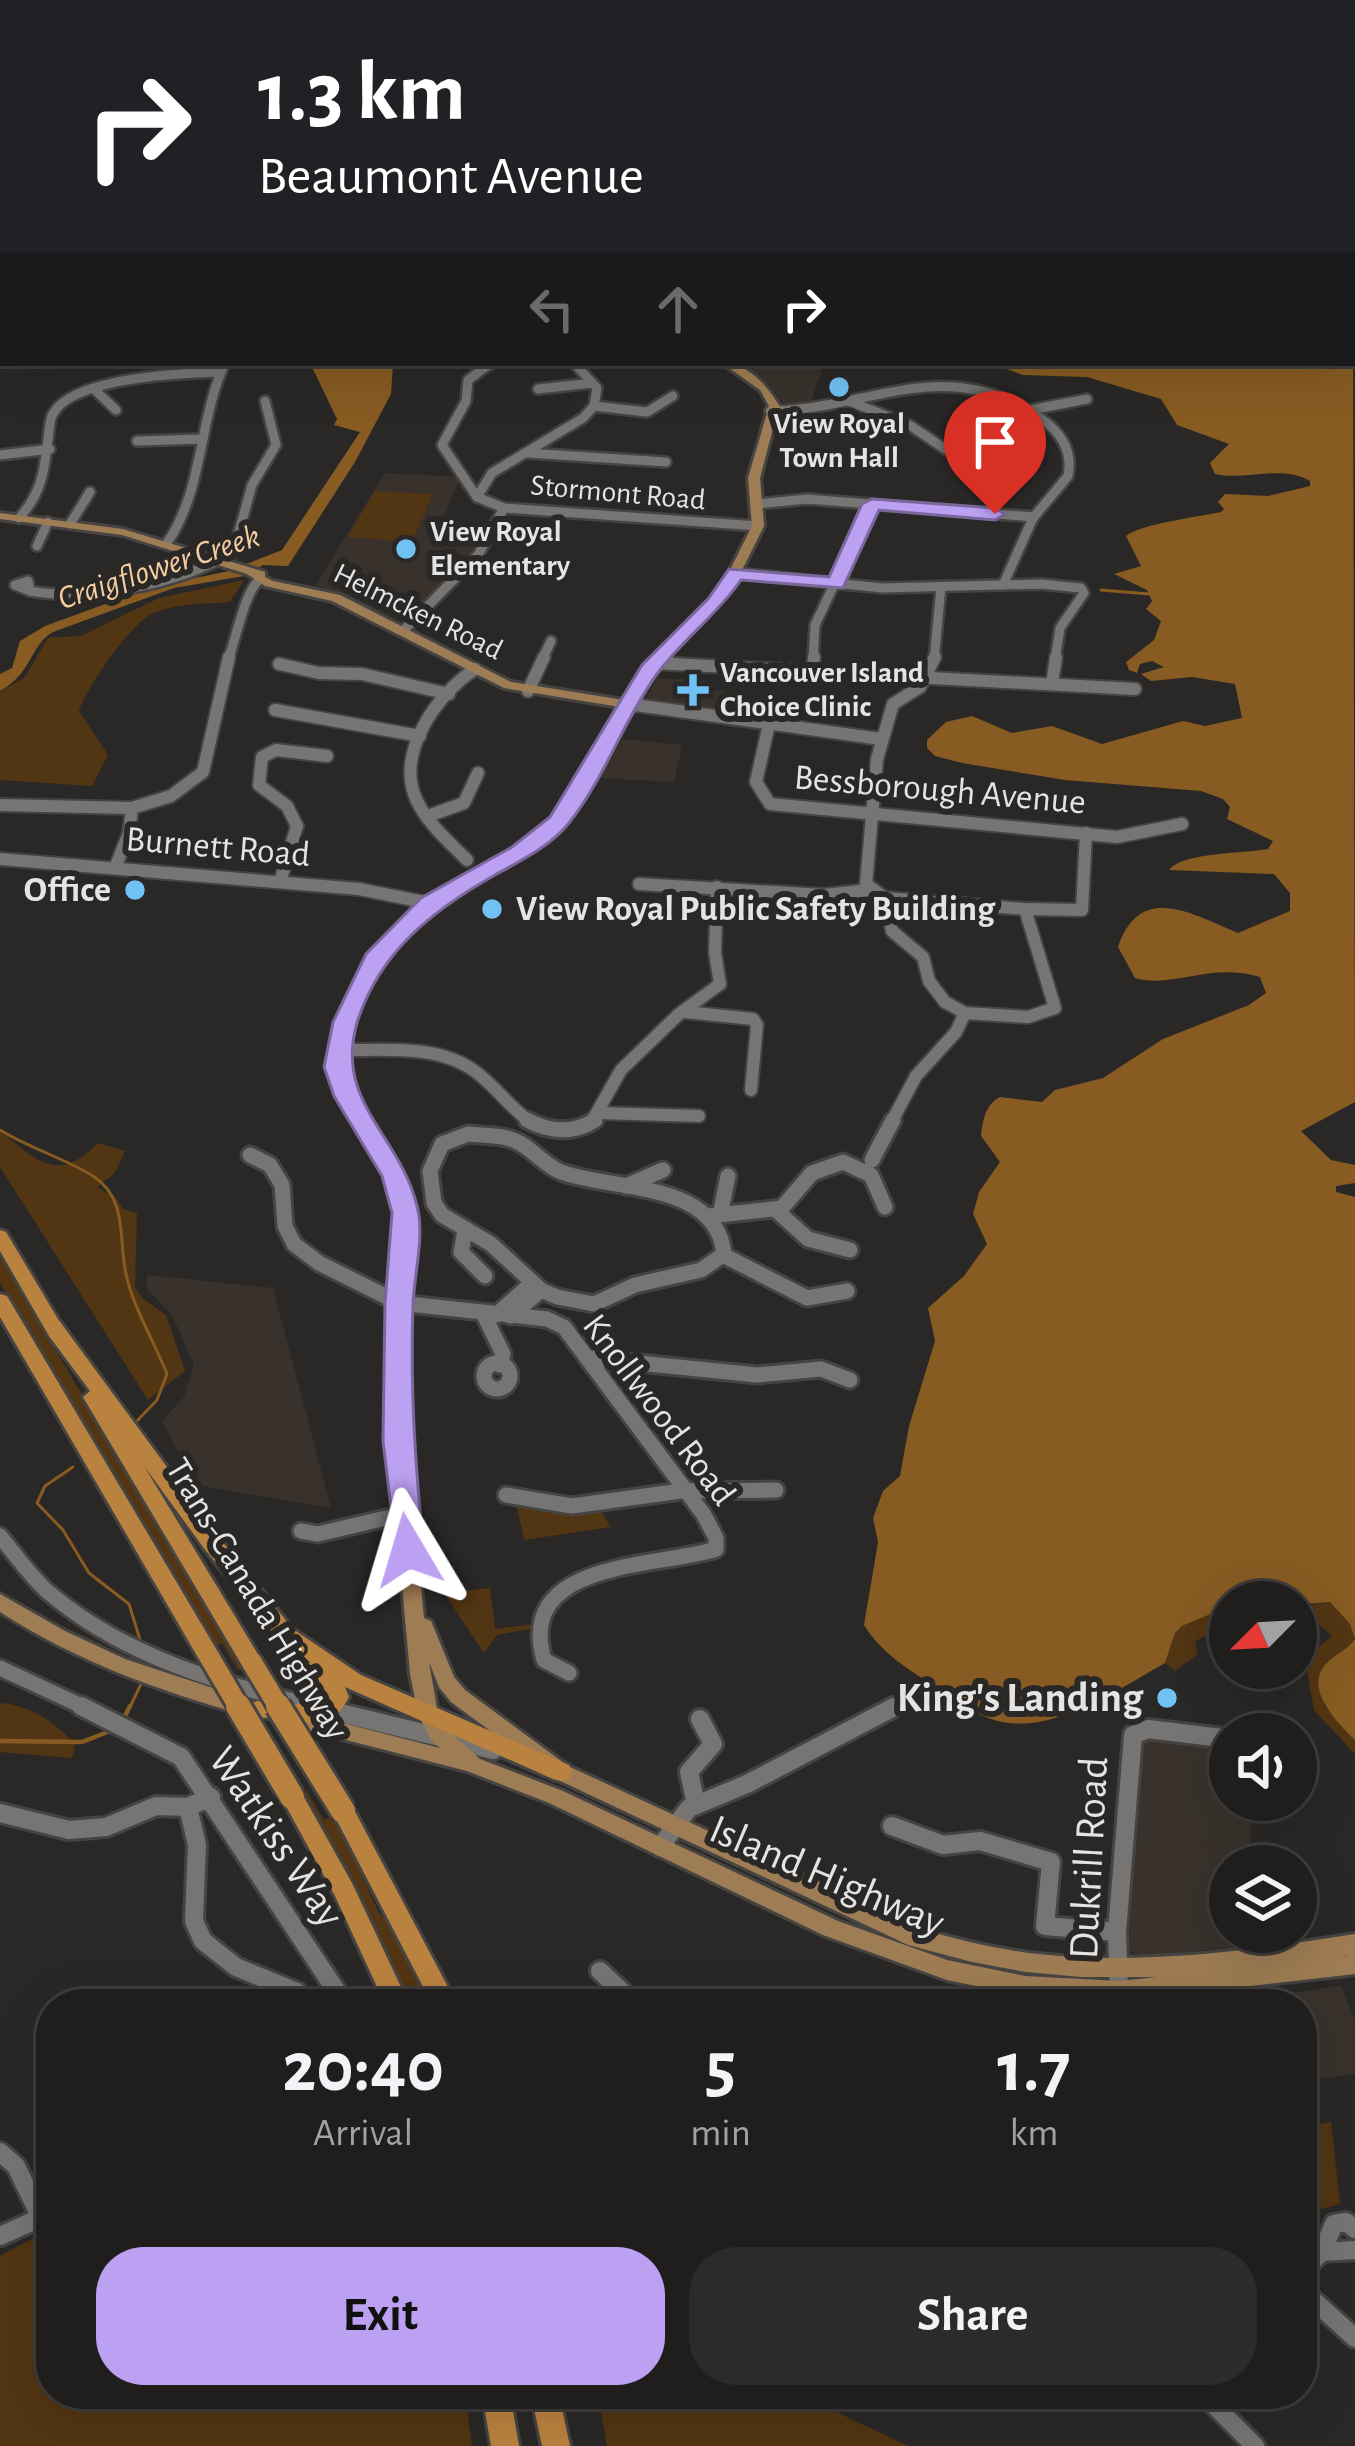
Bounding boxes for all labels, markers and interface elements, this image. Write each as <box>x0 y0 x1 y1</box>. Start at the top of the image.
icon: right <box>60 48 216 204</box>
text: 1.3 km <box>258 52 466 136</box>
text: Beaumont Avenue <box>258 150 644 204</box>
icon: left <box>519 276 585 342</box>
icon: ahead <box>645 276 711 342</box>
icon: right <box>771 276 837 342</box>
marker: View Royal Town Hall <box>826 374 852 400</box>
pin <box>944 391 1046 514</box>
place label: View Royal Town Hall <box>773 409 905 473</box>
icon: arrive <box>962 409 1028 475</box>
street label: Stormont Road <box>529 470 707 516</box>
place label: View Royal Elementary <box>430 517 571 581</box>
water label: Craigflower Creek <box>54 520 264 616</box>
marker: View Royal Elementary <box>393 536 419 562</box>
street label: Helmcken Road <box>329 558 507 666</box>
place label: Vancouver Island Choice Clinic <box>720 658 924 722</box>
marker: Vancouver Island Choice Clinic <box>677 674 709 706</box>
street label: Bessborough Avenue <box>793 759 1087 821</box>
street label: Burnett Road <box>124 821 312 873</box>
place label: Office <box>24 872 111 908</box>
marker: Office <box>122 877 148 903</box>
place label: View Royal Public Safety Building <box>516 891 996 927</box>
marker: View Royal Public Safety Building <box>479 896 505 922</box>
street label: Knollwood Road <box>576 1308 742 1512</box>
street label: Trans-Canada Highway <box>159 1452 355 1746</box>
position arrow <box>345 1487 471 1613</box>
north arrow <box>1209 1581 1317 1689</box>
map controls <box>1209 1581 1317 1953</box>
place label: King's Landing <box>897 1677 1144 1719</box>
marker: King's Landing <box>1154 1685 1180 1711</box>
button: sound <box>1209 1713 1317 1821</box>
street label: Watkiss Way <box>201 1739 351 1935</box>
street label: Dukrill Road <box>1063 1756 1115 1960</box>
street label: Island Highway <box>704 1808 951 1944</box>
button: layers <box>1209 1845 1317 1953</box>
text: 20:40 <box>282 2032 444 2104</box>
text: 5 <box>705 2032 736 2104</box>
text: 1.7 <box>997 2032 1071 2104</box>
text: Arrival <box>313 2114 413 2153</box>
text: min <box>690 2114 751 2153</box>
text: km <box>1009 2114 1058 2153</box>
button: Exit <box>96 2247 665 2385</box>
button: Share <box>689 2247 1257 2385</box>

